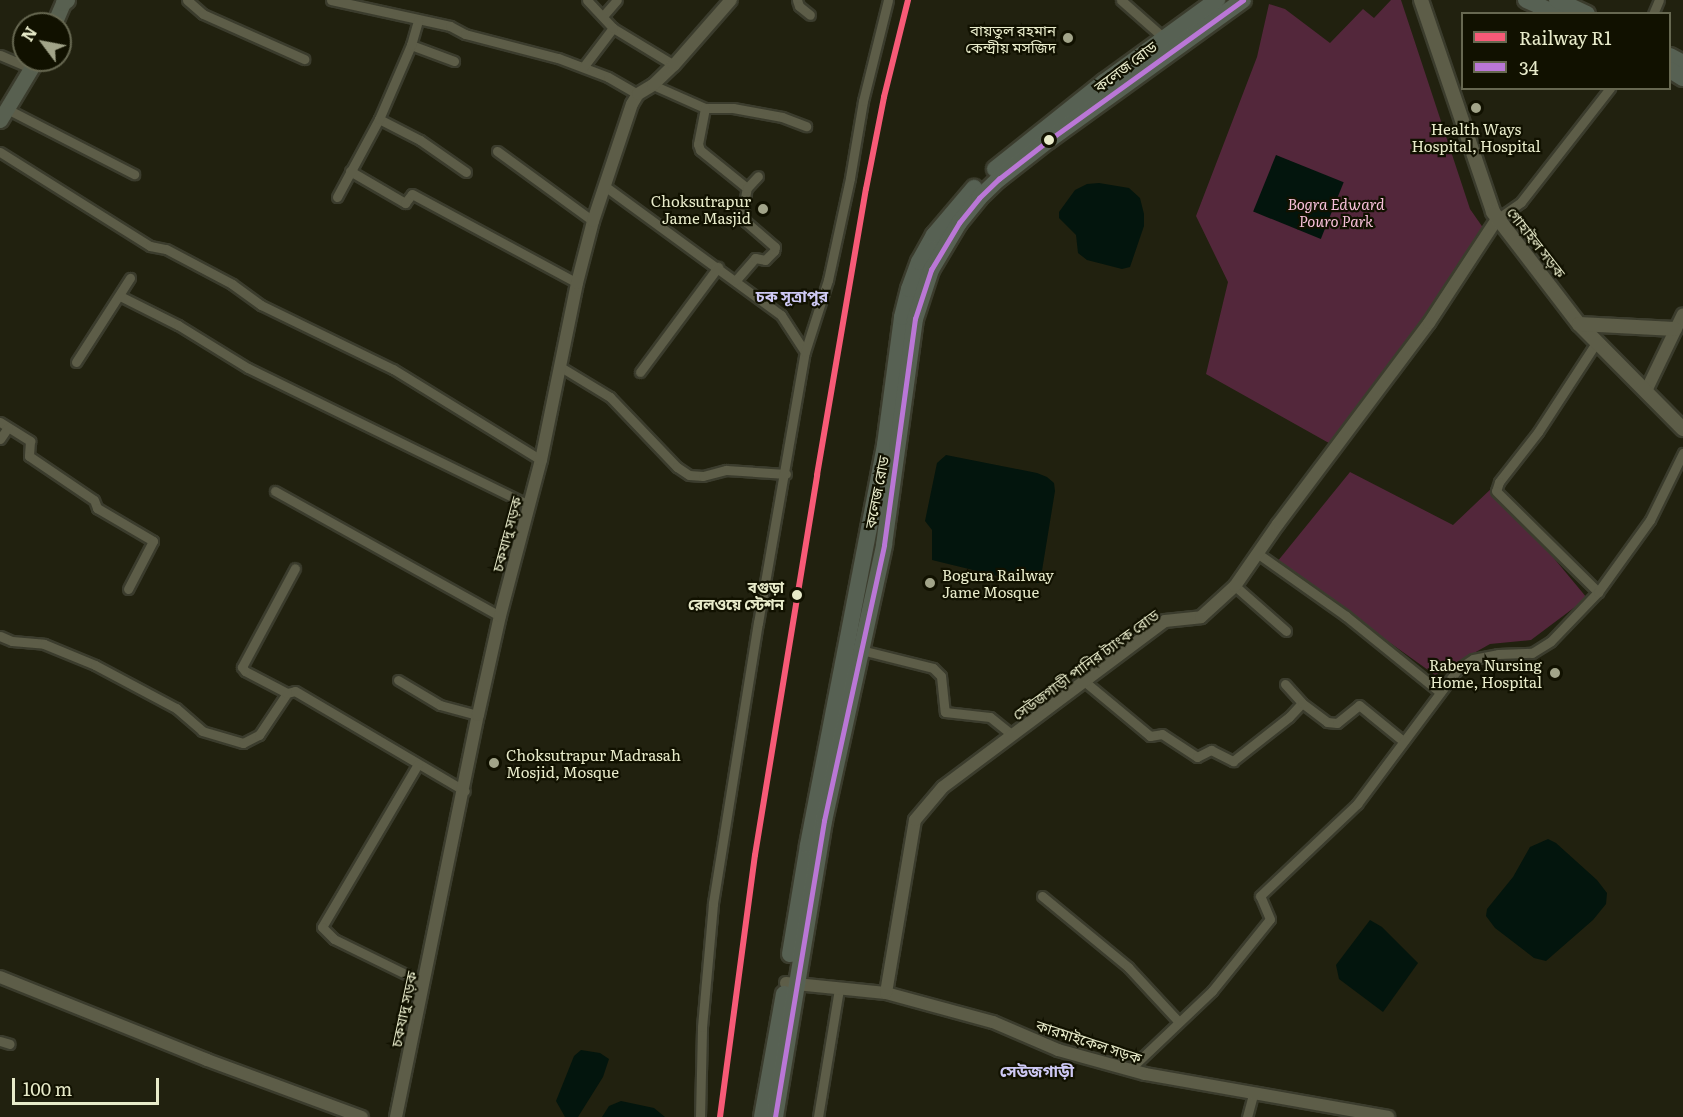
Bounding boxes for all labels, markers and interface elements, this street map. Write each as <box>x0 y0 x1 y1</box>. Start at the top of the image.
north arrow <box>12 12 72 72</box>
legend <box>1461 12 1671 90</box>
place label: বায়তুল রহমান কেন্দ্রীয় মসজিদ <box>965 20 1056 55</box>
text: N <box>15 21 42 46</box>
text: Railway R1 <box>1519 24 1612 51</box>
marker: বায়তুল রহমান কেন্দ্রীয় মসজিদ <box>1061 31 1075 45</box>
street label: কলেজ রোড <box>1090 37 1160 95</box>
text: 34 <box>1519 54 1539 81</box>
marker: Health Ways Hospital, Hospital <box>1467 99 1485 117</box>
place label: Health Ways Hospital, Hospital <box>1411 119 1541 154</box>
unlabelled marker <box>1043 134 1055 146</box>
place label: Choksutrapur Jame Masjid <box>651 191 751 226</box>
park label: Bogra Edward Pouro Park <box>1287 194 1385 229</box>
marker: Choksutrapur Jame Masjid <box>756 202 770 216</box>
street label: গোহাইল সড়ক <box>1504 203 1570 281</box>
district label: চক সূত্রাপুর <box>756 285 828 305</box>
street label: কলেজ রোড <box>860 454 892 530</box>
street label: চকযাদু সড়ক <box>487 494 525 574</box>
place label: Bogura Railway Jame Mosque <box>942 565 1054 600</box>
marker: Bogura Railway Jame Mosque <box>923 576 937 590</box>
place label: বগুড়া রেলওয়ে স্টেশন <box>688 577 784 612</box>
marker: বগুড়া রেলওয়ে স্টেশন <box>788 586 806 604</box>
street label: সেউজগাড়ী পানির ট্যাংক রোড <box>1008 605 1162 723</box>
place label: Rabeya Nursing Home, Hospital <box>1429 655 1542 690</box>
marker: Rabeya Nursing Home, Hospital <box>1546 664 1564 682</box>
place label: Choksutrapur Madrasah Mosjid, Mosque <box>506 745 681 780</box>
marker: Choksutrapur Madrasah Mosjid, Mosque <box>487 756 501 770</box>
street label: চকযাদু সড়ক <box>386 969 420 1049</box>
street label: কারমাইকেল সড়ক <box>1034 1015 1144 1067</box>
district label: সেউজগাড়ী <box>1000 1060 1074 1080</box>
scale bar <box>15 1066 162 1104</box>
text: 100 m <box>23 1075 72 1102</box>

